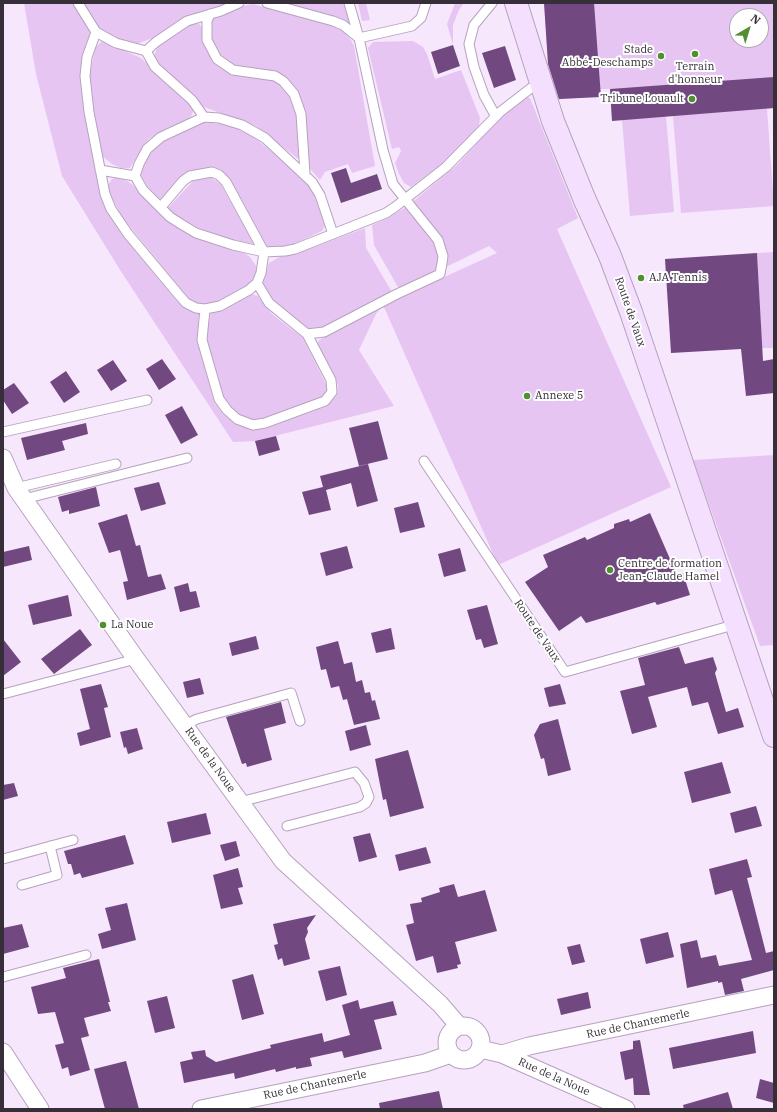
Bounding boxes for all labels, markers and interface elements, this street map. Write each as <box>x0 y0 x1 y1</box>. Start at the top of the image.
north arrow <box>729 8 769 48</box>
text: N <box>748 11 764 28</box>
place label: Stade Abbé-Deschamps <box>562 43 653 69</box>
marker: Terrain d'honneur <box>690 49 700 59</box>
marker: Stade Abbé-Deschamps <box>656 51 666 61</box>
place label: Terrain d'honneur <box>668 60 722 86</box>
place label: Tribune Louault <box>600 92 684 106</box>
marker: Tribune Louault <box>687 94 697 104</box>
place label: AJA Tennis <box>649 271 707 285</box>
marker: AJA Tennis <box>636 273 646 283</box>
street label: Route de Vaux <box>612 275 648 349</box>
place label: Annexe 5 <box>535 389 583 403</box>
marker: Annexe 5 <box>522 391 532 401</box>
place label: Centre de formation Jean-Claude Hamel <box>618 557 722 583</box>
marker: Centre de formation Jean-Claude Hamel <box>605 565 615 575</box>
street label: Route de Vaux <box>511 597 563 665</box>
place label: La Noue <box>111 618 154 632</box>
marker: La Noue <box>98 620 108 630</box>
street label: Rue de la Noue <box>182 725 238 795</box>
street label: Rue de Chantemerle <box>585 1007 691 1041</box>
street label: Rue de la Noue <box>516 1055 592 1099</box>
street label: Rue de Chantemerle <box>262 1068 368 1102</box>

